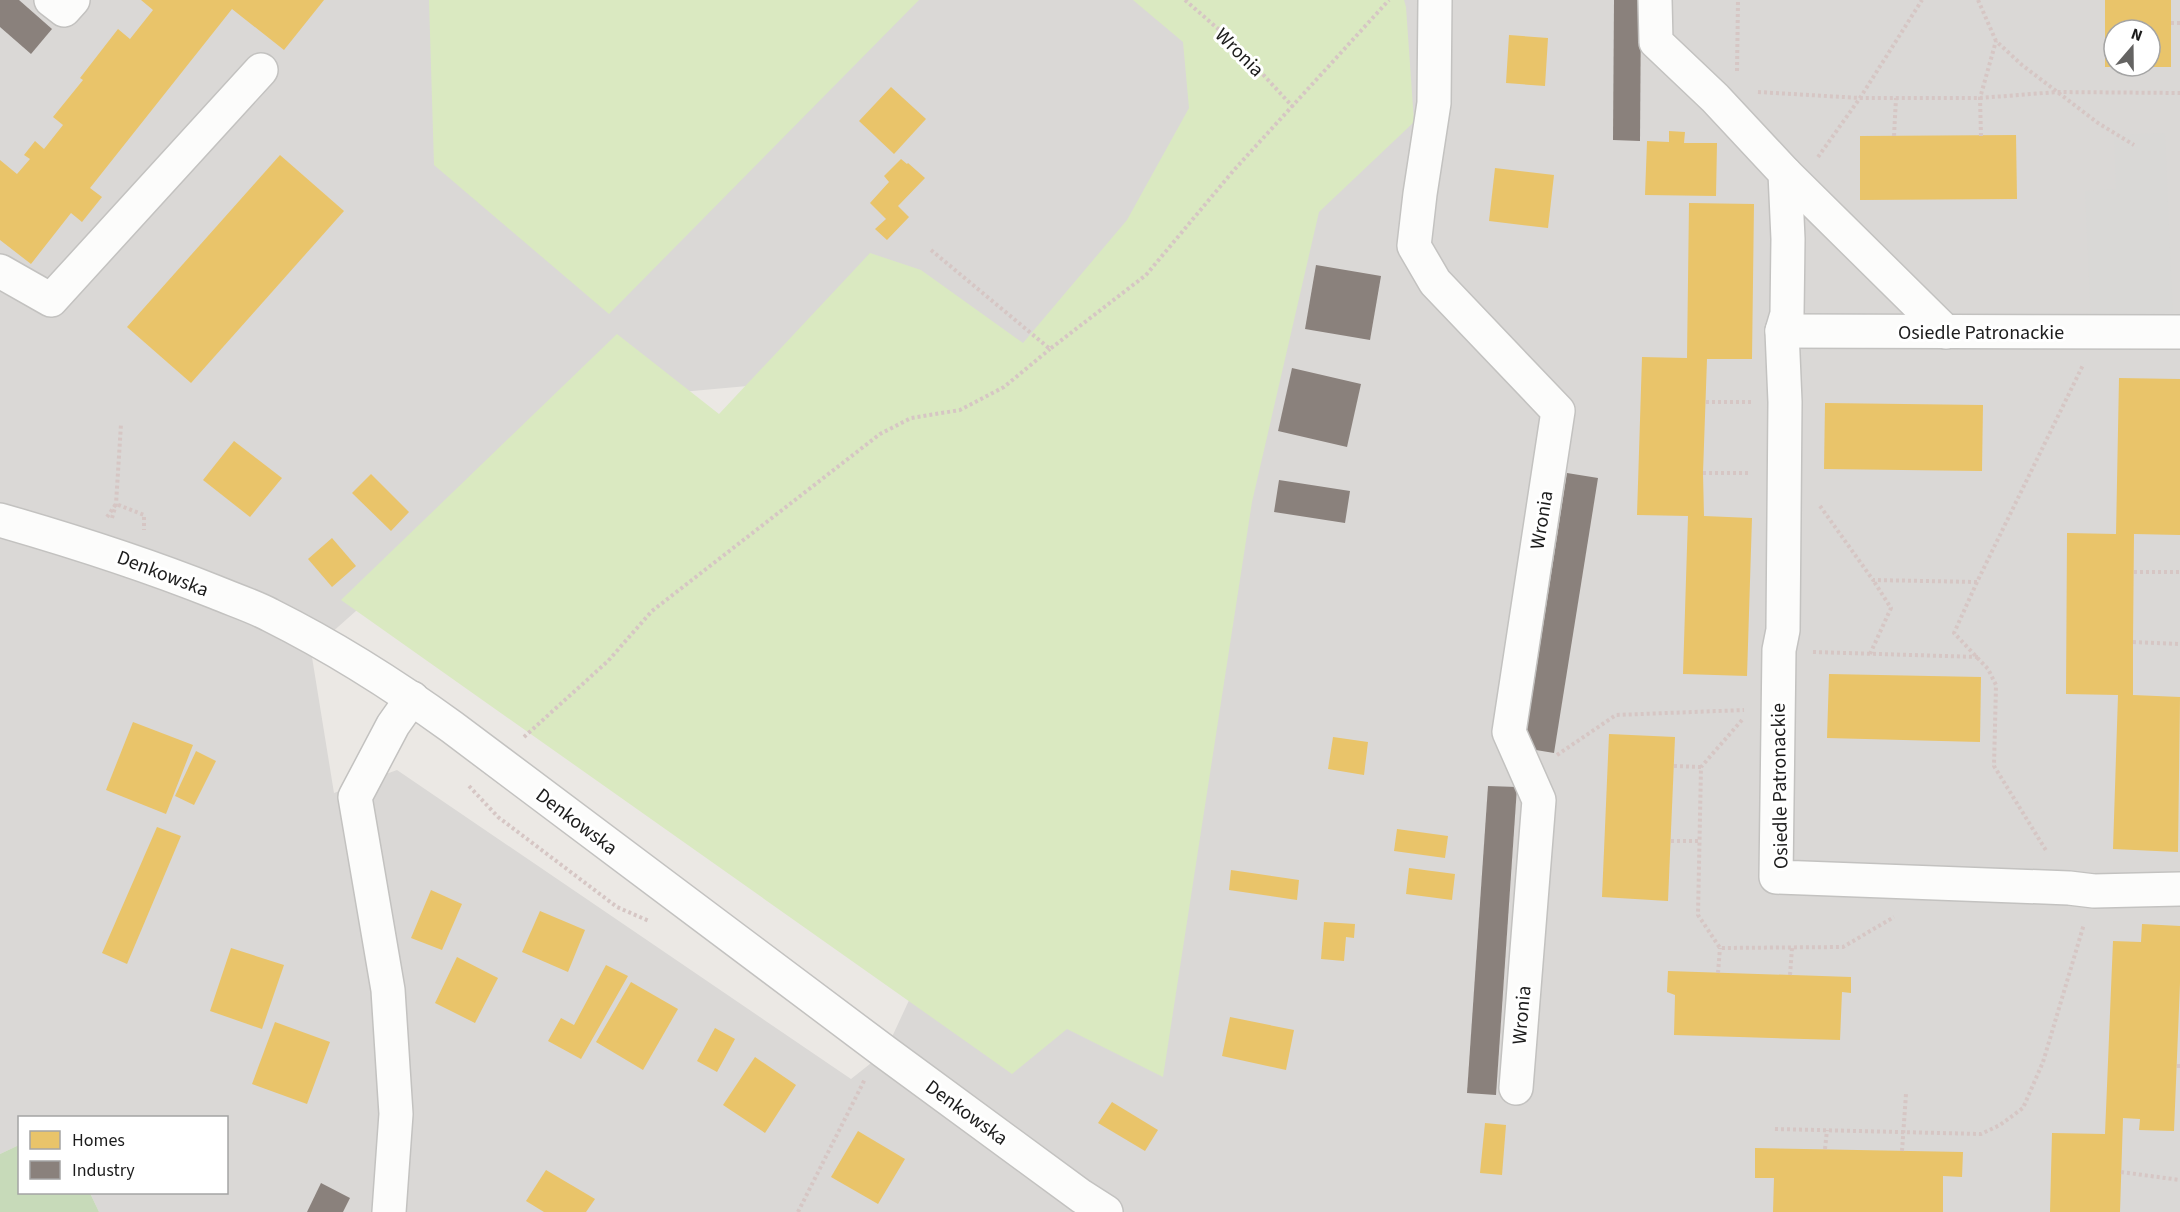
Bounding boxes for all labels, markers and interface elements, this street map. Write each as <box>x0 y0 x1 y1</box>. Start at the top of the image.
north arrow <box>2102 18 2162 78</box>
street label: Wronia <box>1208 22 1270 84</box>
text: N <box>2128 23 2146 47</box>
street label: Osiedle Patronackie <box>1898 319 2064 347</box>
street label: Wronia <box>1524 489 1560 552</box>
street label: Denkowska <box>113 544 212 604</box>
street label: Osiedle Patronackie <box>1765 703 1795 869</box>
street label: Denkowska <box>530 782 623 862</box>
street label: Wronia <box>1505 984 1539 1046</box>
street label: Denkowska <box>919 1073 1013 1152</box>
legend <box>18 1116 228 1194</box>
text: Homes <box>72 1128 125 1153</box>
text: Industry <box>72 1158 135 1183</box>

